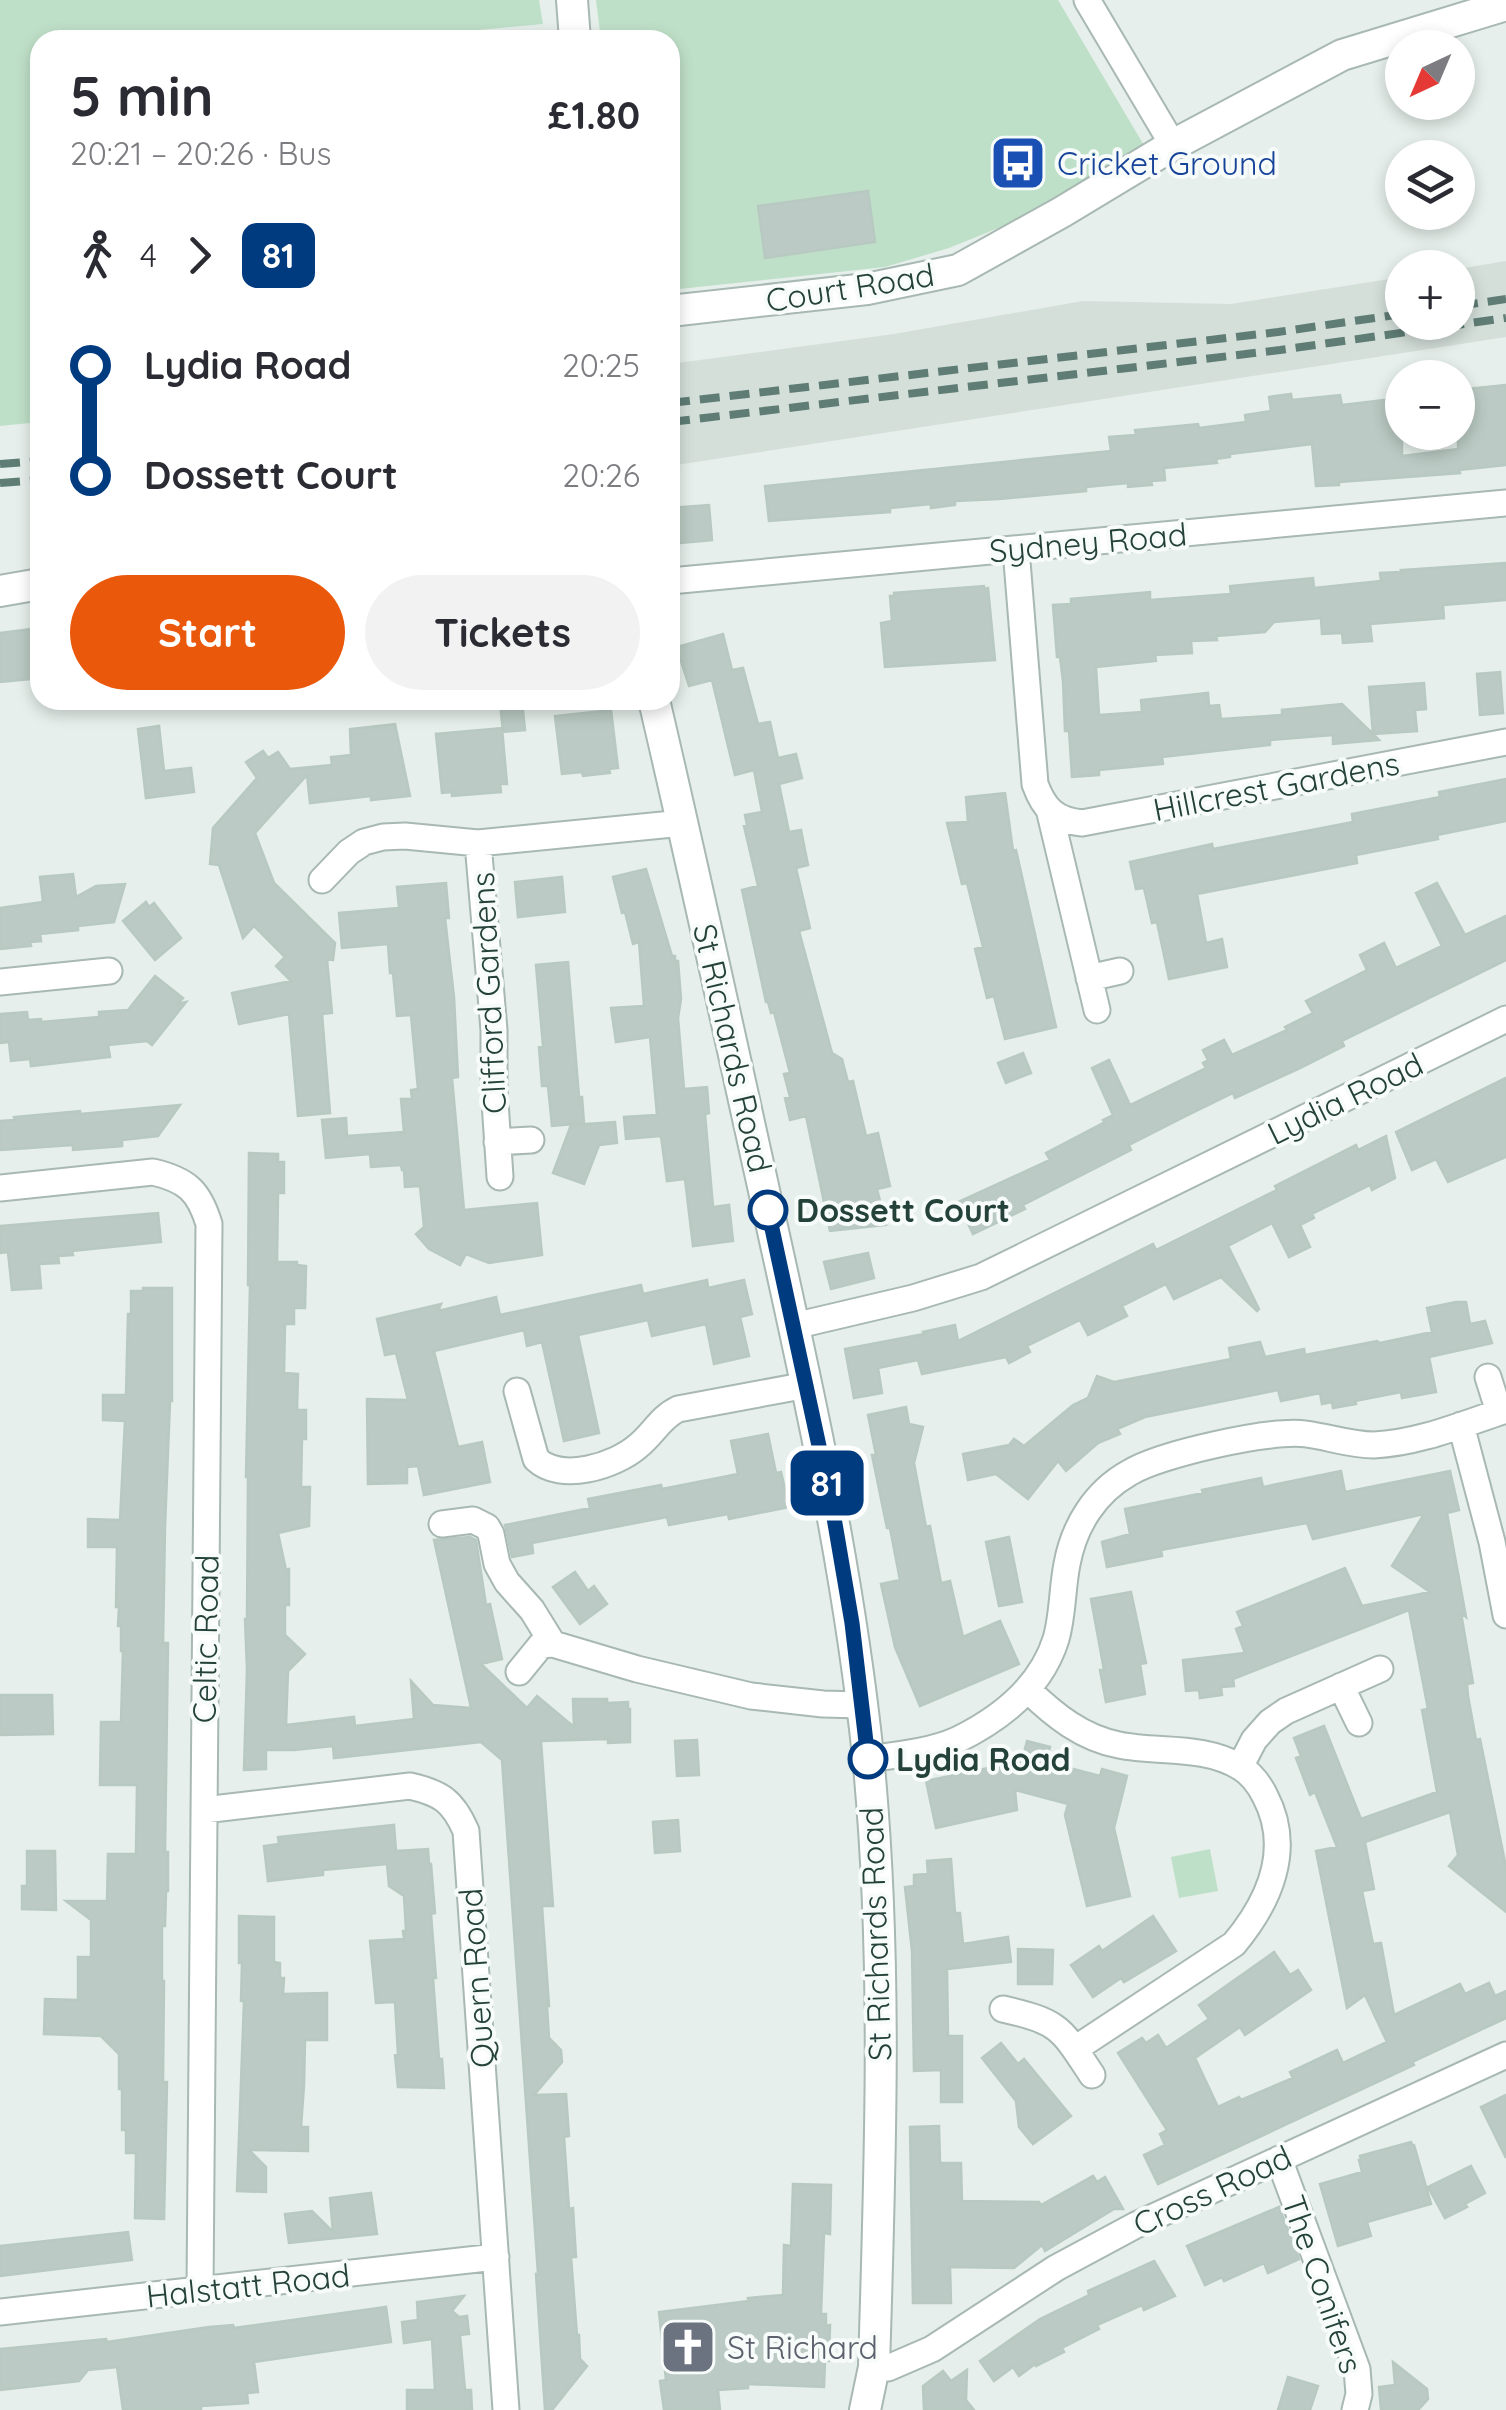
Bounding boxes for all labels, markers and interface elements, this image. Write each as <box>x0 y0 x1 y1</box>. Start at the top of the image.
north arrow <box>1385 30 1475 120</box>
map controls <box>1385 30 1475 450</box>
text: 5 min <box>70 61 214 130</box>
text: £1.80 <box>548 91 640 139</box>
text: 20:21 – 20:26 · Bus <box>70 133 332 173</box>
bus stop icon: Cricket Ground <box>988 133 1048 193</box>
button: layers <box>1385 140 1475 230</box>
place label: Cricket Ground <box>1057 143 1277 183</box>
icon: walk <box>70 228 125 283</box>
icon: forward <box>172 228 227 283</box>
text: 81 <box>262 233 295 277</box>
text: 4 <box>140 235 157 275</box>
button: + <box>1385 250 1475 340</box>
street label: Court Road <box>763 254 937 320</box>
text: Lydia Road <box>144 341 351 389</box>
text: 20:25 <box>562 345 640 385</box>
button: − <box>1385 360 1475 450</box>
text: Dossett Court <box>144 451 398 499</box>
text: 20:26 <box>562 455 640 495</box>
street label: Sydney Road <box>988 513 1188 571</box>
button: Start <box>70 575 345 690</box>
button: Tickets <box>365 575 640 690</box>
street label: Hillcrest Gardens <box>1150 743 1402 829</box>
street label: Clifford Gardens <box>462 871 514 1115</box>
street label: St Richards Road <box>685 920 781 1176</box>
street label: Lydia Road <box>1261 1043 1429 1153</box>
place label: Dossett Court <box>796 1190 1010 1230</box>
marker: Dossett Court <box>749 1191 787 1229</box>
line badge: 81 <box>782 1450 872 1516</box>
text: 81 <box>811 1461 843 1505</box>
street label: Celtic Road <box>184 1554 226 1724</box>
place label: Lydia Road <box>896 1739 1071 1779</box>
marker: Lydia Road <box>849 1740 887 1778</box>
street label: St Richards Road <box>851 1806 899 2062</box>
street label: Quern Road <box>450 1887 502 2069</box>
street label: Cross Road <box>1127 2136 1297 2244</box>
street label: The Conifers <box>1274 2190 1372 2378</box>
street label: Halstatt Road <box>144 2254 352 2316</box>
church icon: St Richard <box>658 2317 718 2377</box>
place label: St Richard <box>727 2327 878 2367</box>

